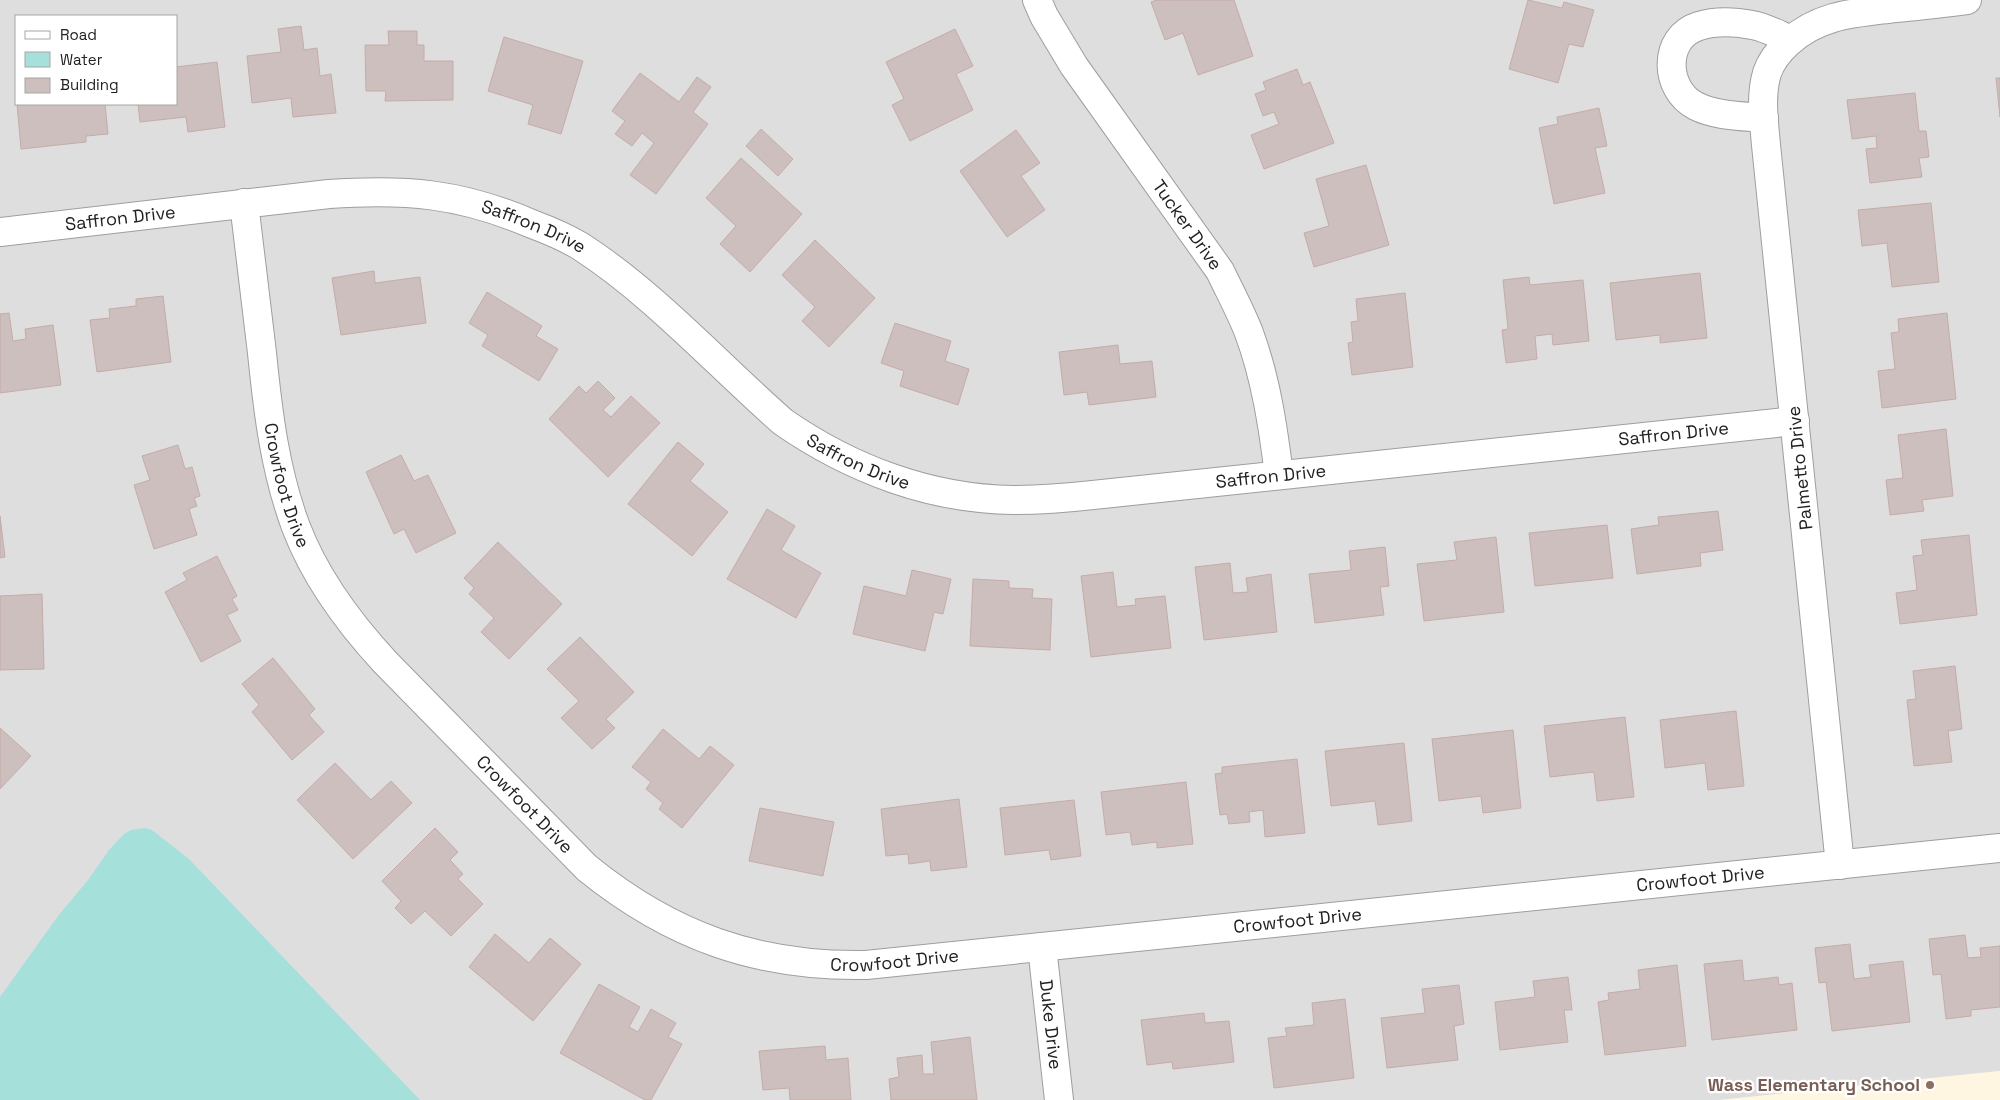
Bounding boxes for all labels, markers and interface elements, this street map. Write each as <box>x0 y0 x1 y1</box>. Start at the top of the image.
legend <box>15 15 178 105</box>
text: Road <box>60 25 97 44</box>
text: Water <box>60 50 103 69</box>
text: Building <box>60 75 119 94</box>
street label: Tucker Drive <box>1148 175 1228 274</box>
street label: Saffron Drive <box>479 194 590 258</box>
street label: Saffron Drive <box>64 200 177 235</box>
street label: Palmetto Drive <box>1782 405 1817 531</box>
street label: Saffron Drive <box>1617 416 1730 451</box>
street label: Crowfoot Drive <box>259 421 315 551</box>
street label: Saffron Drive <box>803 428 913 494</box>
street label: Saffron Drive <box>1214 458 1327 493</box>
street label: Crowfoot Drive <box>472 750 578 858</box>
street label: Crowfoot Drive <box>1635 860 1766 896</box>
street label: Crowfoot Drive <box>1232 902 1363 938</box>
street label: Crowfoot Drive <box>830 943 960 977</box>
street label: Duke Drive <box>1035 978 1068 1071</box>
place label: Wass Elementary School <box>1708 1073 1920 1096</box>
marker: Wass Elementary School <box>1924 1079 1936 1091</box>

